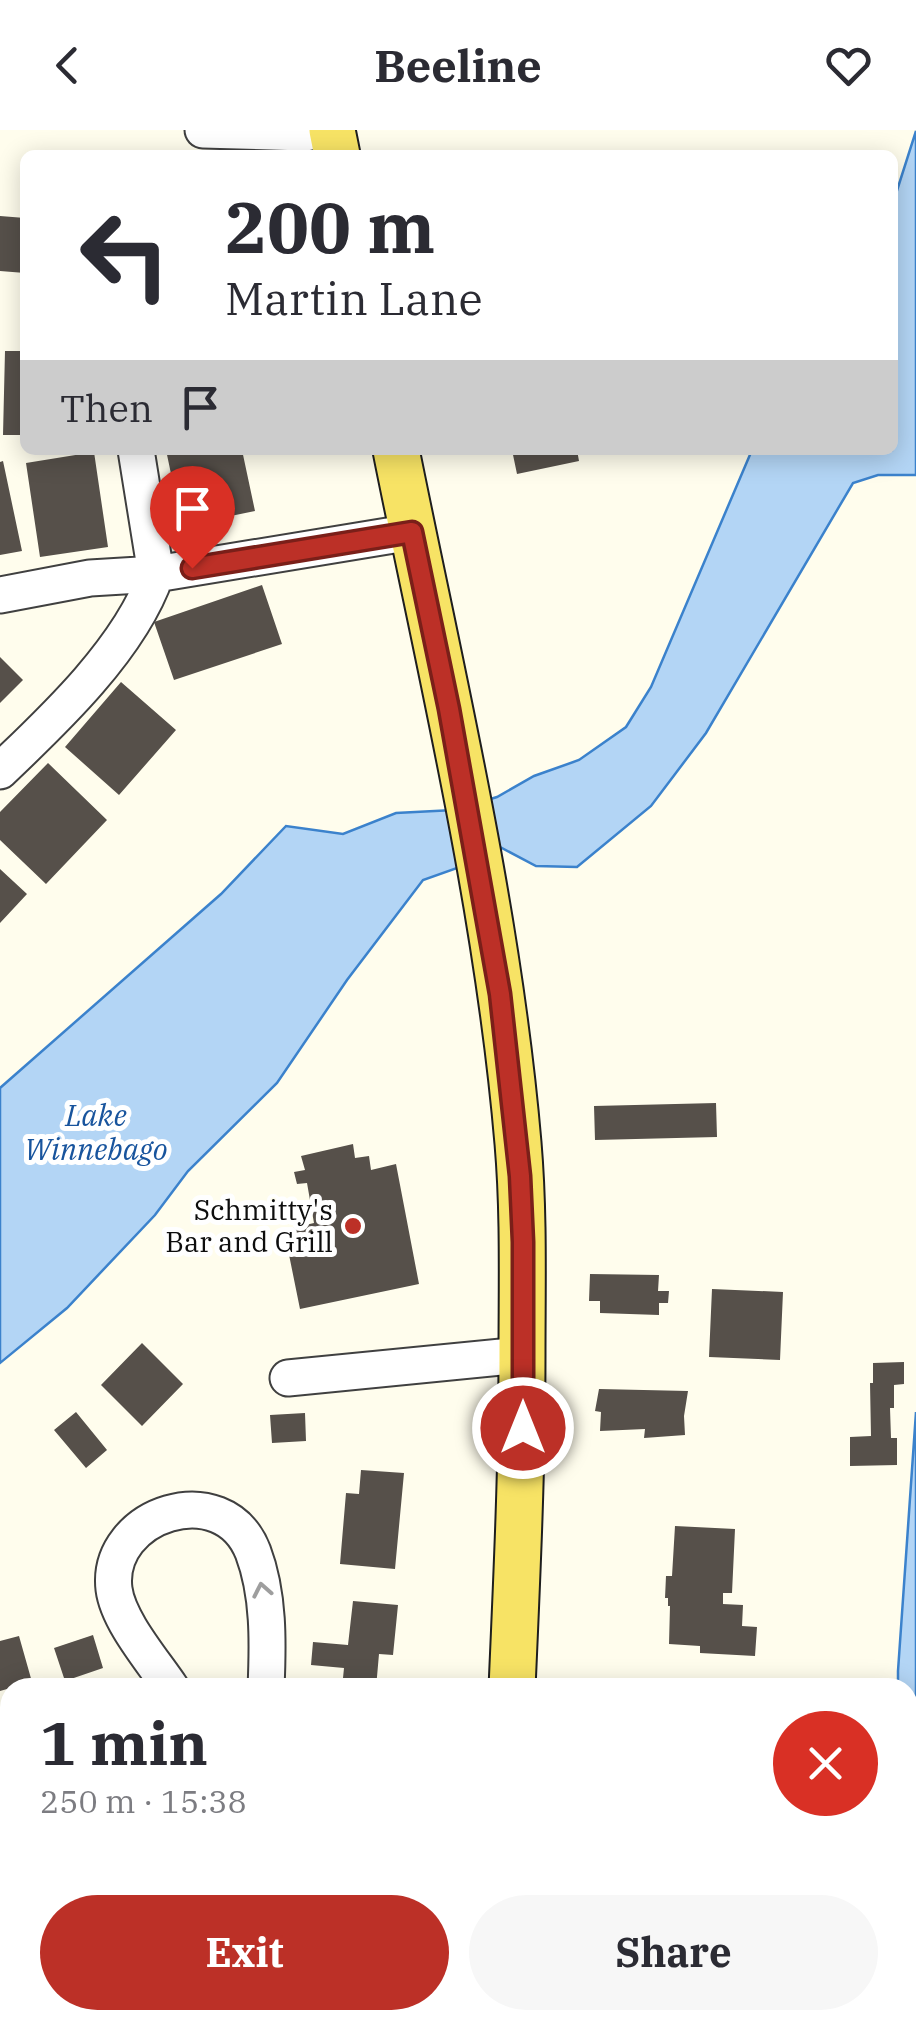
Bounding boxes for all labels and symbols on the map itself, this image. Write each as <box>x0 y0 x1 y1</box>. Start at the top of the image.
pin <box>150 466 235 569</box>
water label: Lake Winnebago <box>24 1095 168 1168</box>
place label: Schmitty's Bar and Grill <box>165 1191 333 1260</box>
marker: Schmitty's Bar and Grill <box>342 1215 364 1237</box>
position arrow <box>471 1376 575 1480</box>
one-way arrow <box>252 1582 273 1599</box>

